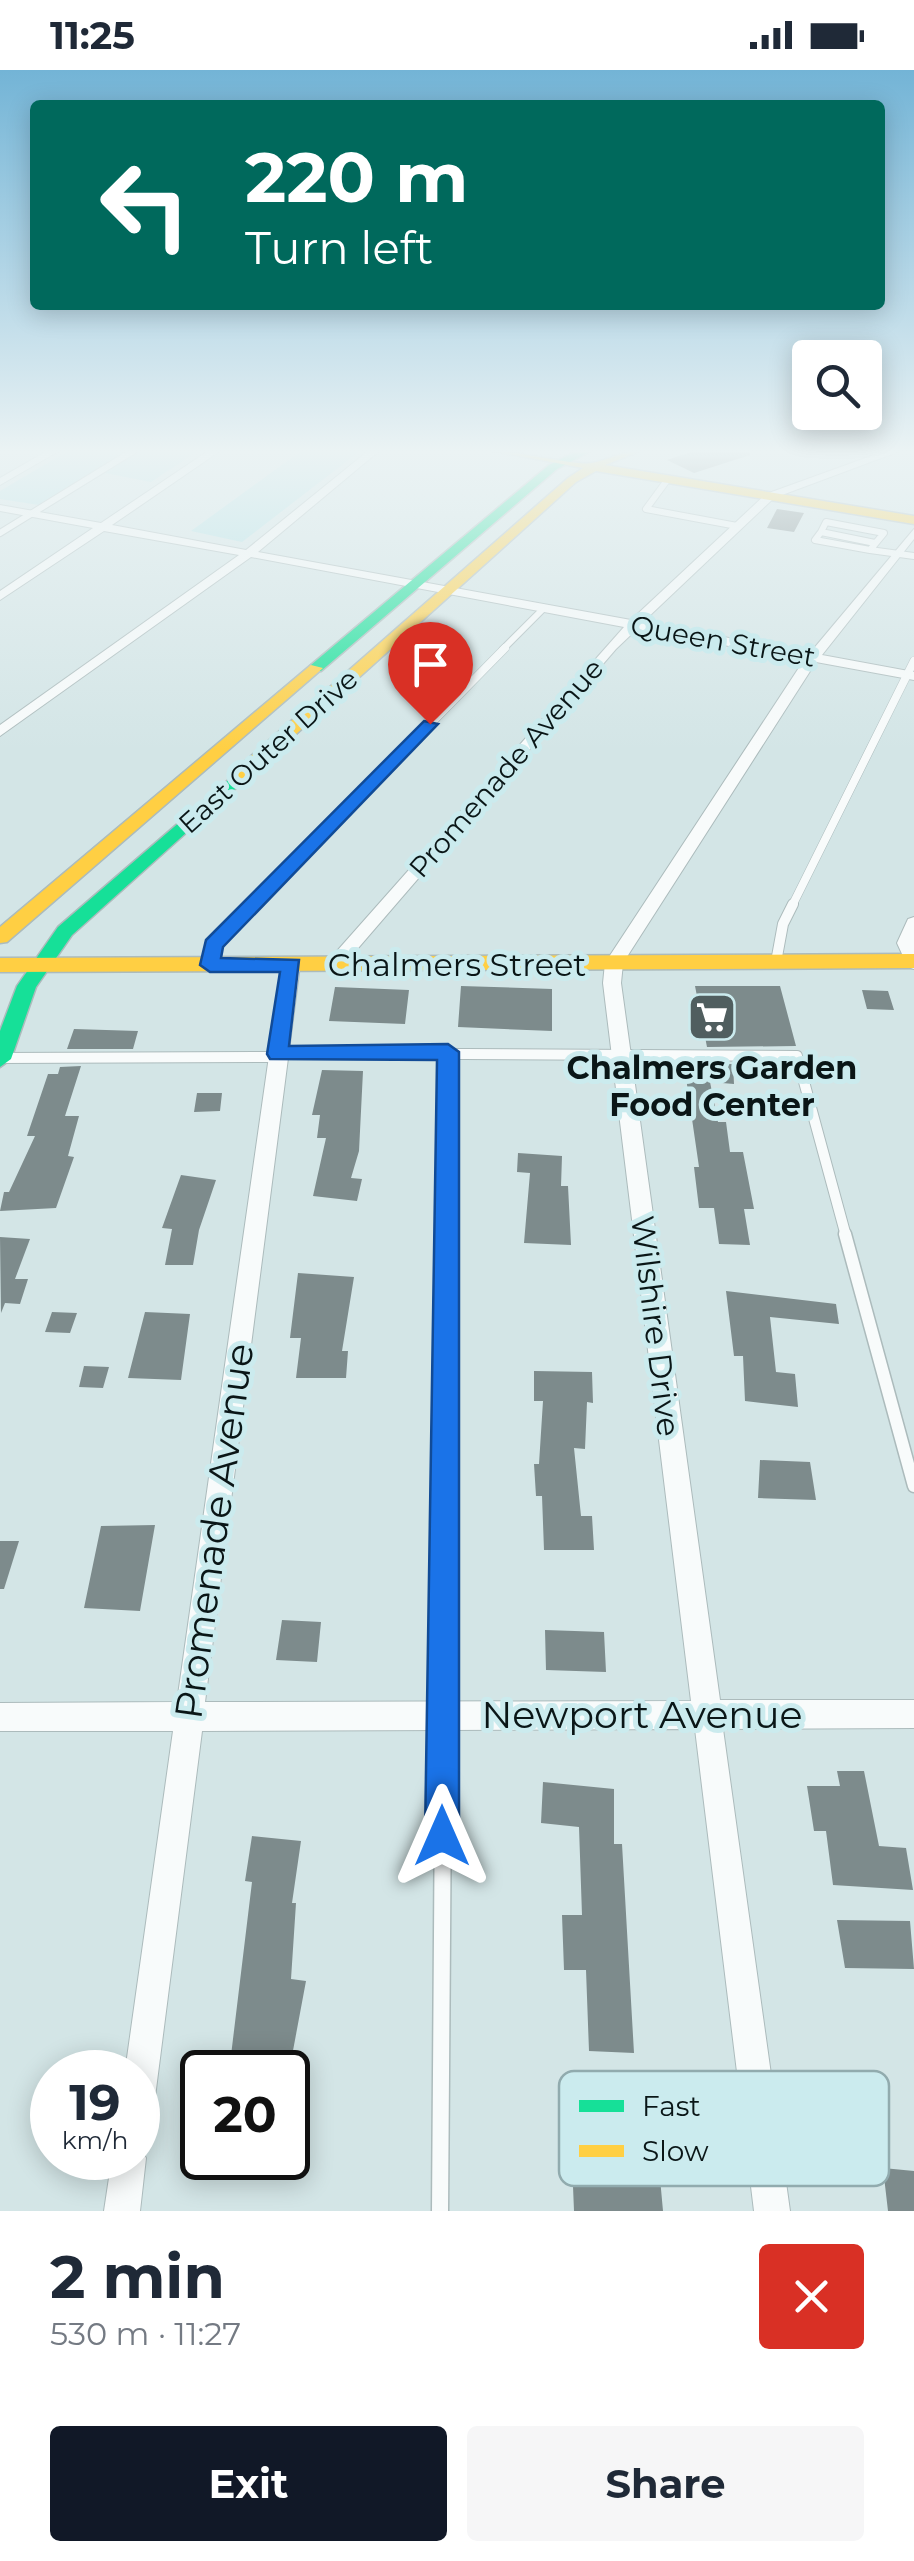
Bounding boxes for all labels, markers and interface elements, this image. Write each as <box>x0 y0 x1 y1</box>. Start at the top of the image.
text: 11:25 <box>50 12 135 59</box>
text: 220 m <box>245 134 468 220</box>
icon: left <box>80 140 210 270</box>
text: Turn left <box>245 220 433 275</box>
map controls <box>792 340 882 430</box>
button: search <box>792 340 882 430</box>
street label: Queen Street <box>628 608 818 674</box>
pin <box>388 622 473 725</box>
icon: arrive <box>403 637 458 692</box>
street label: Promenade Avenue <box>402 652 610 884</box>
street label: East Outer Drive <box>171 662 365 840</box>
street label: Chalmers Street <box>328 945 586 984</box>
supermarket icon: Chalmers Garden Food Center <box>686 991 738 1043</box>
place label: Chalmers Garden Food Center <box>567 1048 857 1124</box>
street label: Wilshire Drive <box>623 1213 689 1439</box>
street label: Promenade Avenue <box>164 1340 264 1722</box>
street label: Newport Avenue <box>481 1691 803 1738</box>
position arrow <box>390 1784 494 1888</box>
speed limit sign: 20 <box>180 2050 310 2180</box>
legend <box>559 2071 889 2186</box>
text: 19 <box>69 2072 121 2133</box>
text: Fast <box>642 2089 701 2123</box>
text: km/h <box>62 2125 128 2155</box>
text: Slow <box>642 2134 709 2168</box>
text: 2 min <box>50 2240 225 2313</box>
button: close <box>759 2244 864 2349</box>
text: 530 m · 11:27 <box>50 2314 241 2353</box>
button: Exit <box>50 2426 447 2541</box>
button: Share <box>467 2426 864 2541</box>

